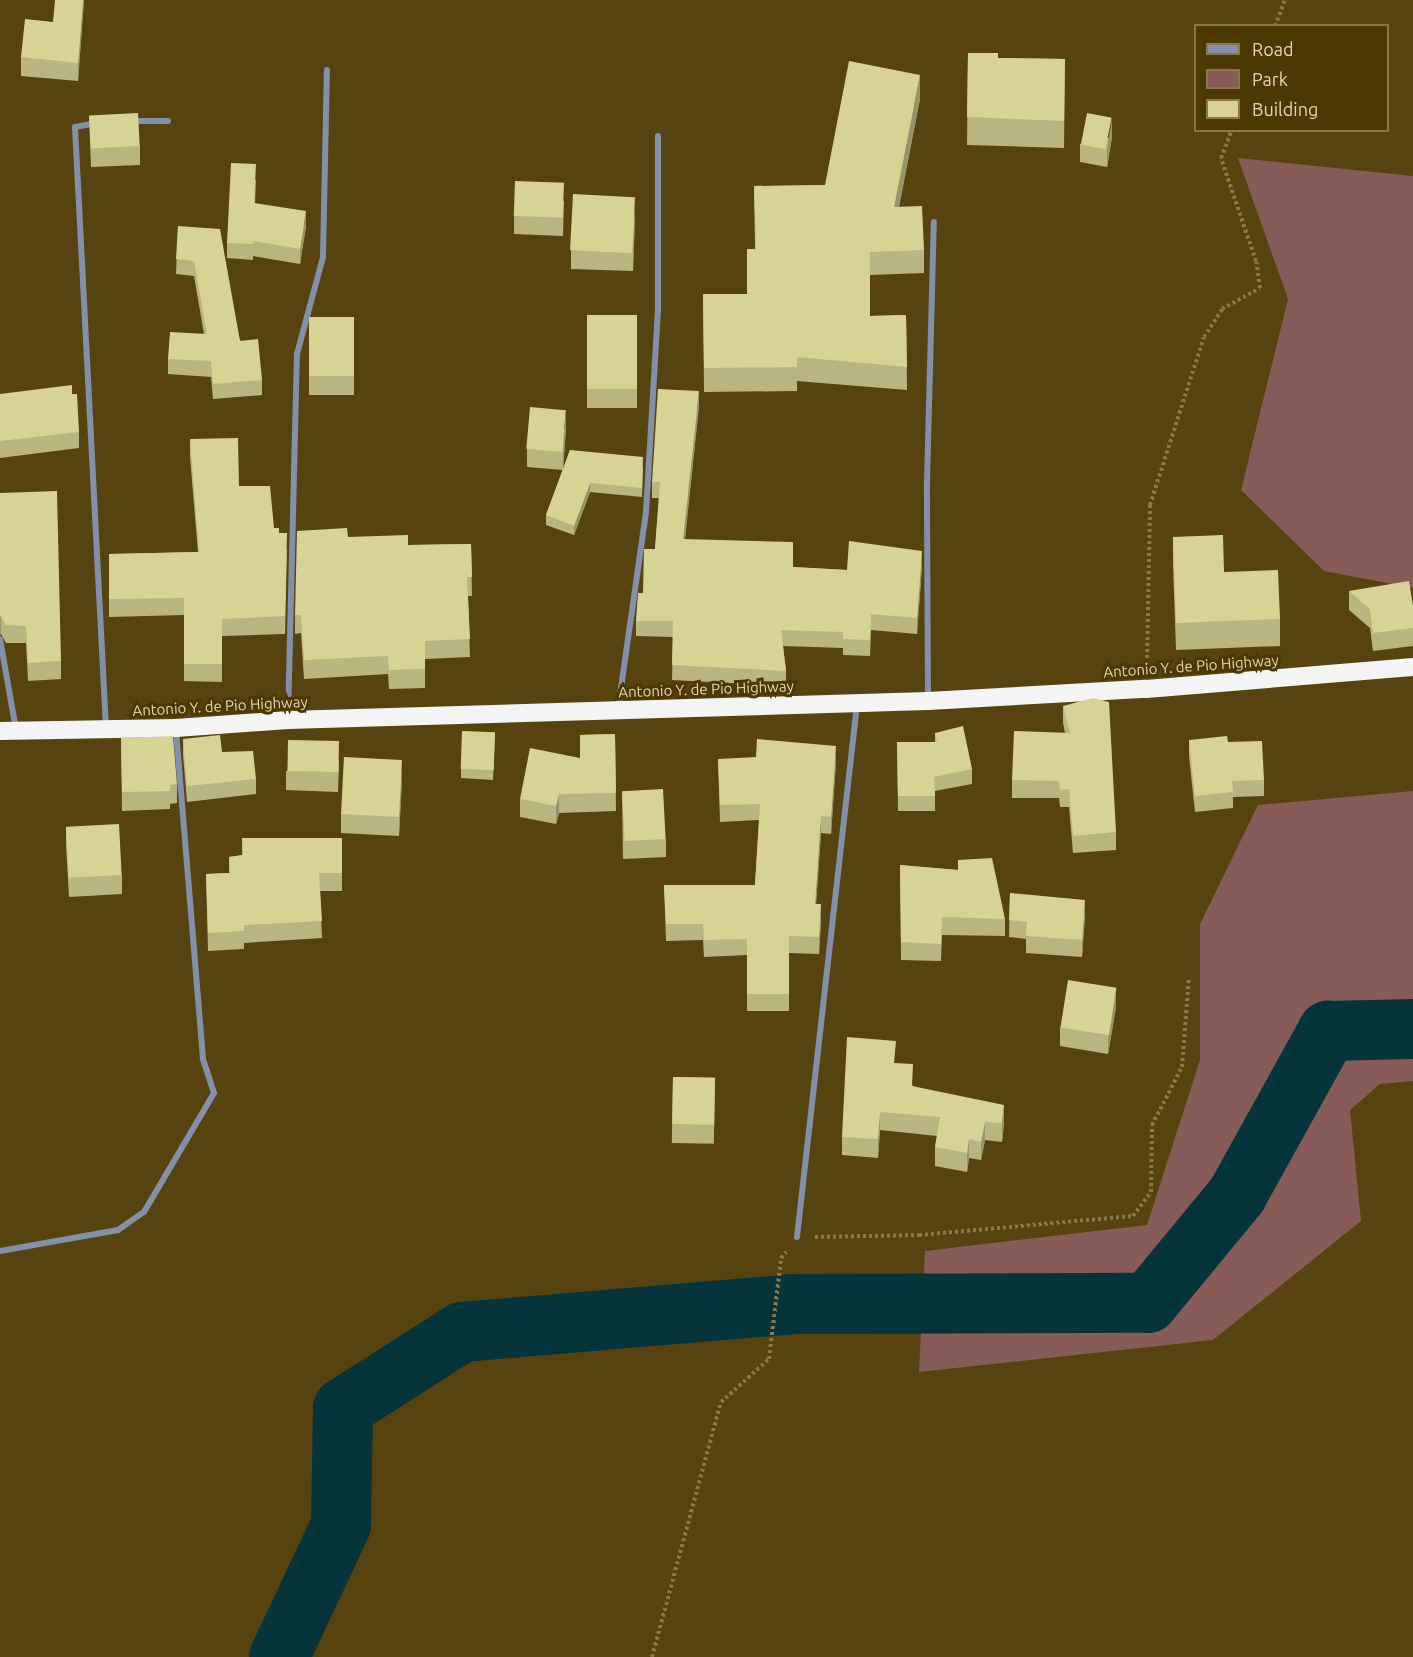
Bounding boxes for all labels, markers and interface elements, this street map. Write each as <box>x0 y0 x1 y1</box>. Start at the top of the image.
legend <box>1194 24 1389 132</box>
text: Road <box>1252 39 1294 59</box>
text: Park <box>1252 69 1288 89</box>
text: Building <box>1252 99 1318 119</box>
street label: Antonio Y. de Pio Highway <box>1103 651 1279 681</box>
street label: Antonio Y. de Pio Highway <box>618 677 794 701</box>
street label: Antonio Y. de Pio Highway <box>132 692 308 720</box>

